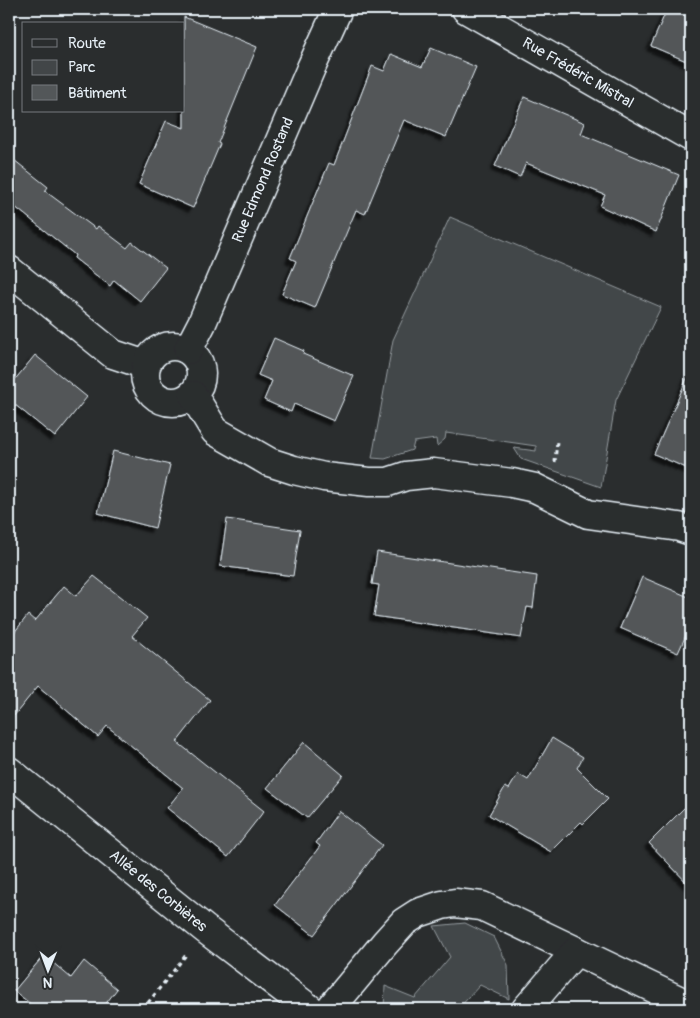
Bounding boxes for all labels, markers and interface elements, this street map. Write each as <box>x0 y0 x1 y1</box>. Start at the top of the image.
legend <box>22 22 185 112</box>
street label: Rue Frédéric Mistral <box>519 33 637 113</box>
text: Route <box>68 34 106 53</box>
text: Parc <box>68 58 96 77</box>
text: Bâtiment <box>68 84 128 103</box>
street label: Rue Edmond Rostand <box>228 115 298 245</box>
street label: Allée des Corbières <box>105 846 211 936</box>
north arrow <box>22 946 72 996</box>
text: N <box>43 974 53 991</box>

